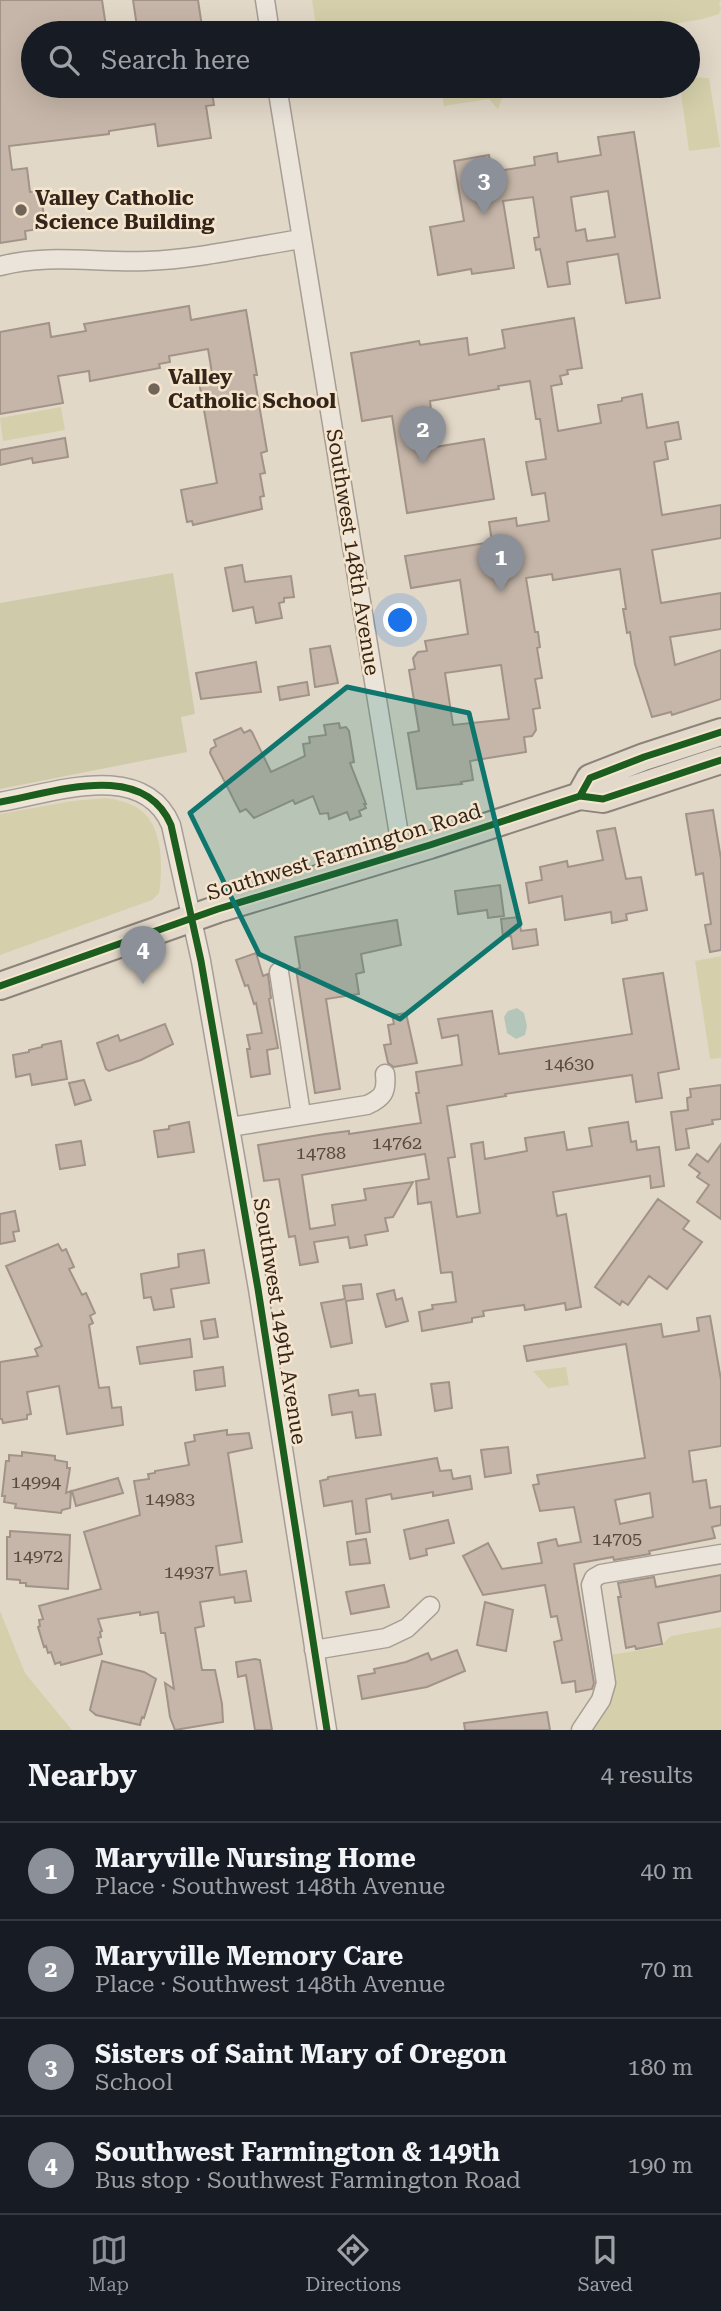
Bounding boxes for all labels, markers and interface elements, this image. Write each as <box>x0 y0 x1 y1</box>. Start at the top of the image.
search box <box>21 21 700 98</box>
icon: search <box>45 41 83 79</box>
text: Search here <box>101 45 250 75</box>
pin: 3 <box>461 157 507 215</box>
place label: Valley Catholic Science Building <box>35 186 215 234</box>
marker: Valley Catholic Science Building <box>13 202 29 218</box>
place label: Valley Catholic School <box>168 365 336 413</box>
marker: Valley Catholic School <box>146 381 162 397</box>
pin: 2 <box>400 406 446 464</box>
street label: Southwest 148th Avenue <box>322 427 384 677</box>
pin: 1 <box>478 534 524 592</box>
your location <box>383 603 417 637</box>
street label: Southwest Farmington Road <box>204 799 485 905</box>
pin: 4 <box>120 926 166 984</box>
house number: 14630 <box>544 1053 594 1074</box>
house number: 14762 <box>372 1132 422 1153</box>
house number: 14788 <box>296 1142 346 1163</box>
street label: Southwest 149th Avenue <box>249 1196 311 1446</box>
house number: 14994 <box>11 1471 61 1492</box>
house number: 14983 <box>145 1488 195 1509</box>
house number: 14705 <box>592 1528 642 1549</box>
house number: 14972 <box>13 1545 63 1566</box>
house number: 14937 <box>164 1561 214 1582</box>
text: Nearby <box>28 1758 137 1793</box>
text: 4 results <box>601 1762 693 1789</box>
text: Maryville Nursing Home <box>95 1843 416 1873</box>
text: 1 <box>45 1858 57 1885</box>
text: 40 m <box>640 1858 693 1885</box>
text: Place · Southwest 148th Avenue <box>95 1873 445 1900</box>
text: Maryville Memory Care <box>95 1941 403 1971</box>
text: 2 <box>45 1956 57 1983</box>
text: 70 m <box>640 1956 693 1983</box>
text: Place · Southwest 148th Avenue <box>95 1971 445 1998</box>
text: Sisters of Saint Mary of Oregon <box>95 2039 507 2069</box>
text: 3 <box>45 2054 57 2081</box>
text: 180 m <box>628 2054 693 2081</box>
text: School <box>95 2069 173 2096</box>
text: Southwest Farmington & 149th <box>95 2137 500 2167</box>
text: 4 <box>45 2152 57 2179</box>
text: 190 m <box>628 2152 693 2179</box>
text: Bus stop · Southwest Farmington Road <box>95 2167 521 2194</box>
tab: Map <box>88 2231 129 2296</box>
tab: Directions <box>305 2231 401 2296</box>
tab: Saved <box>578 2231 633 2296</box>

